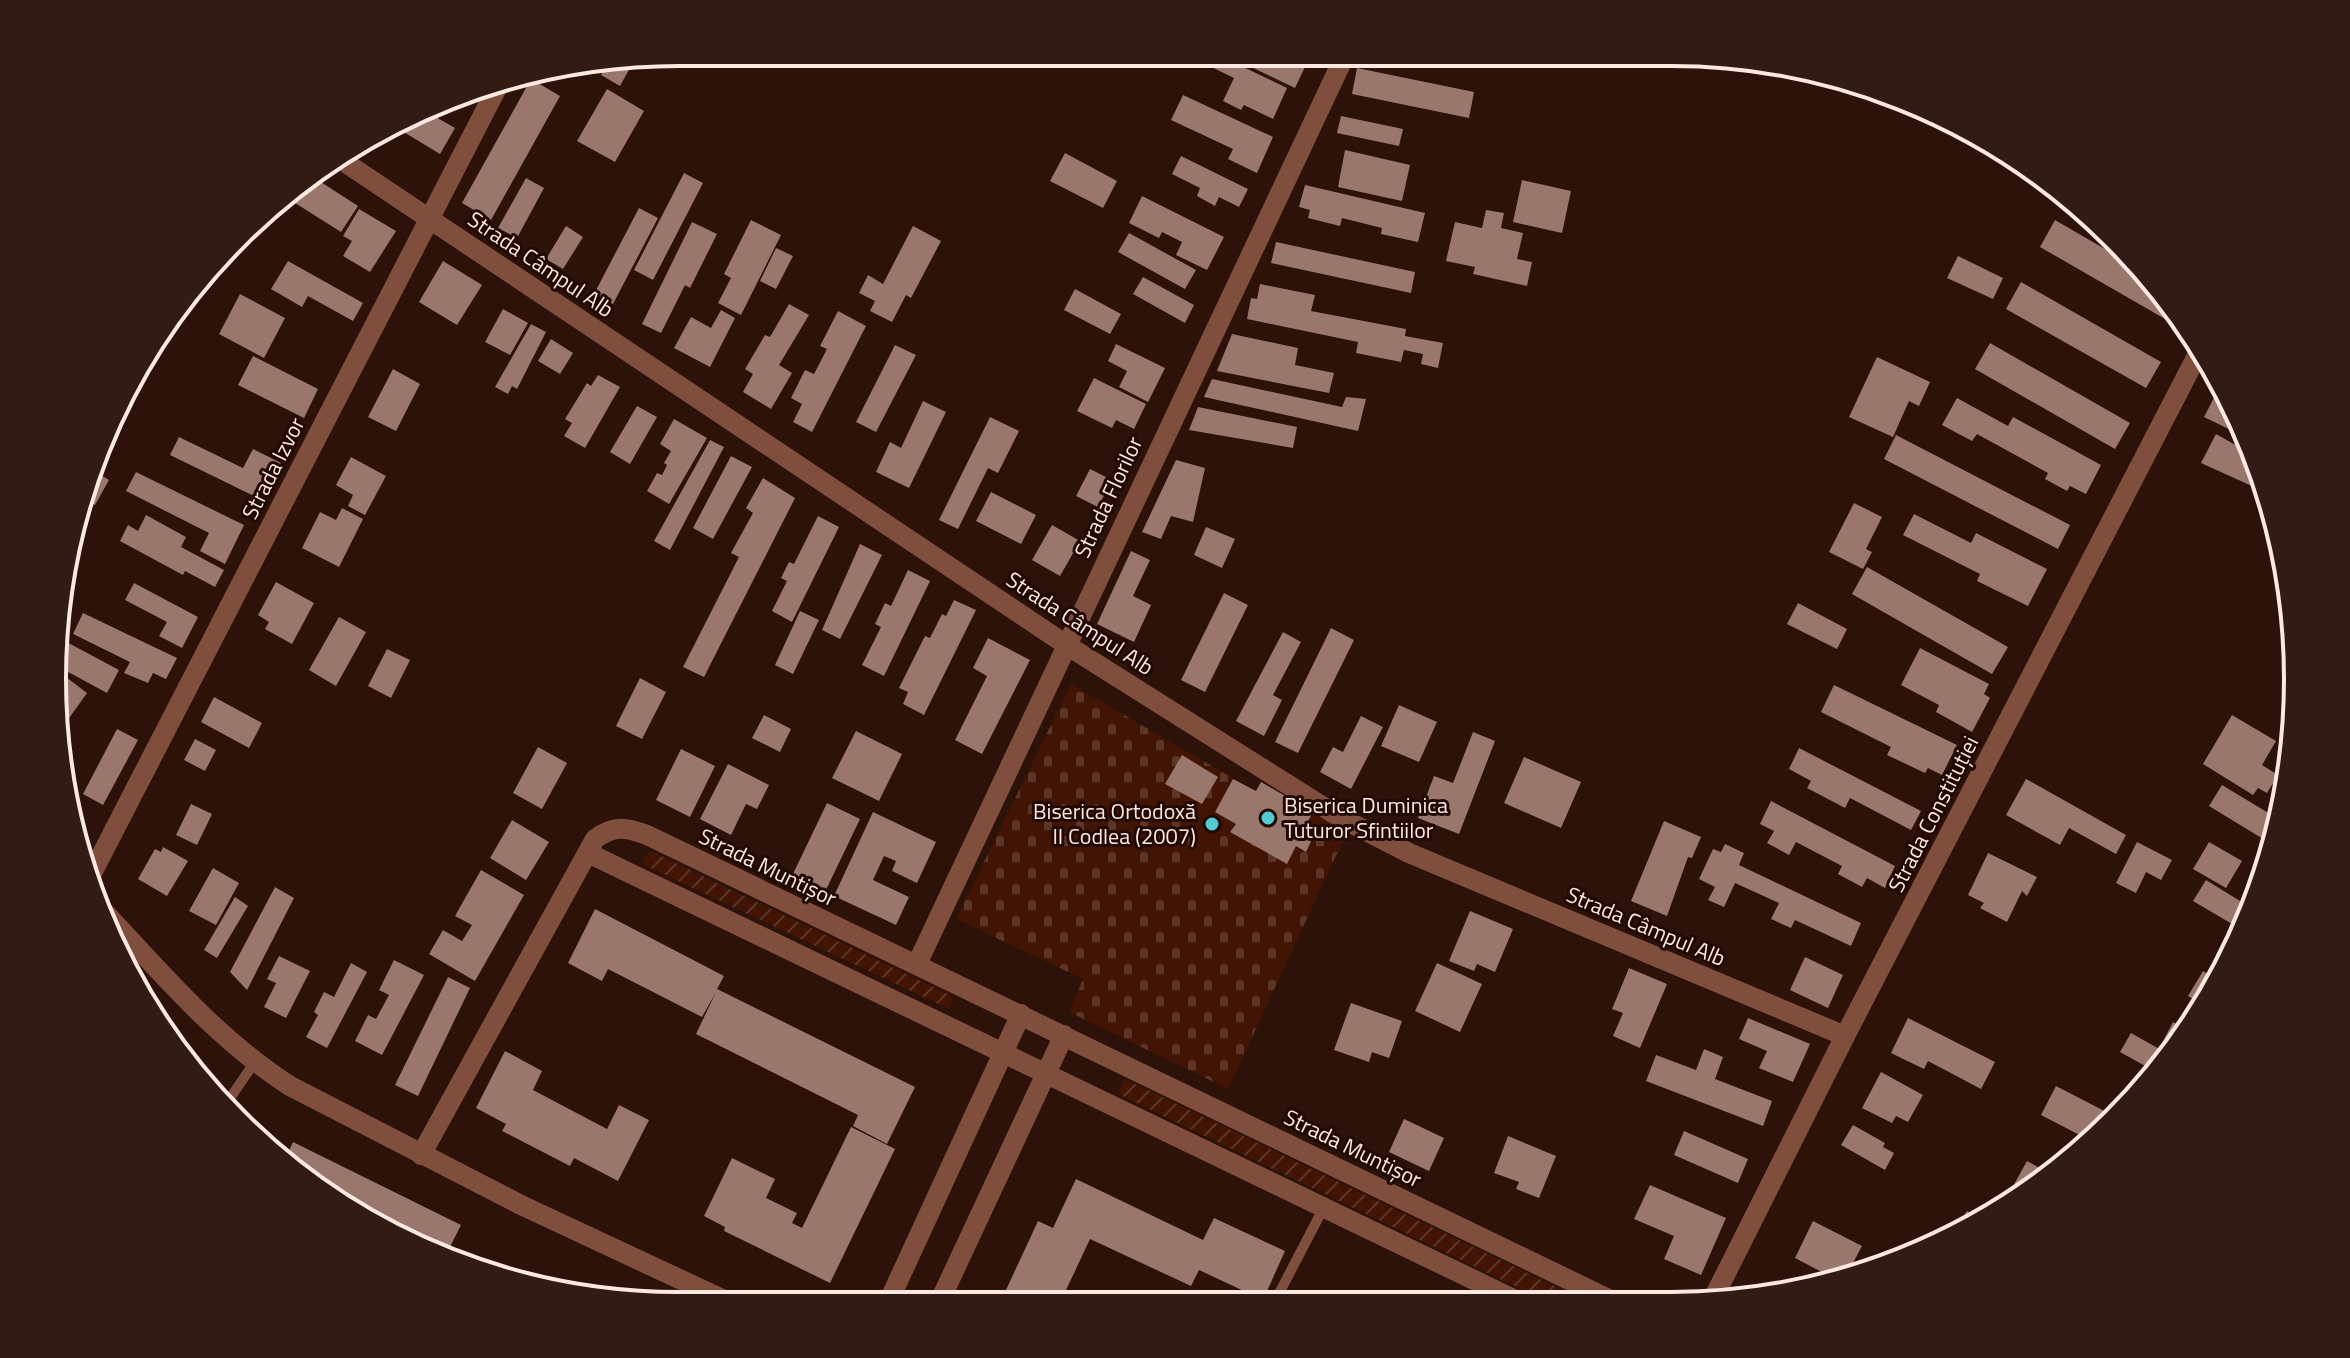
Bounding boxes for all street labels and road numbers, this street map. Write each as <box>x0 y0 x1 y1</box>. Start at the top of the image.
street label: Strada Câmpul Alb <box>461 202 621 326</box>
street label: Strada Izvor <box>233 411 313 525</box>
street label: Strada Florilor <box>1065 430 1151 563</box>
street label: Strada Câmpul Alb <box>999 562 1161 684</box>
street label: Strada Constituției <box>1879 730 1987 898</box>
street label: Strada Muntișor <box>693 819 843 915</box>
street label: Strada Câmpul Alb <box>1561 877 1731 975</box>
street label: Strada Muntișor <box>1278 1100 1428 1196</box>

